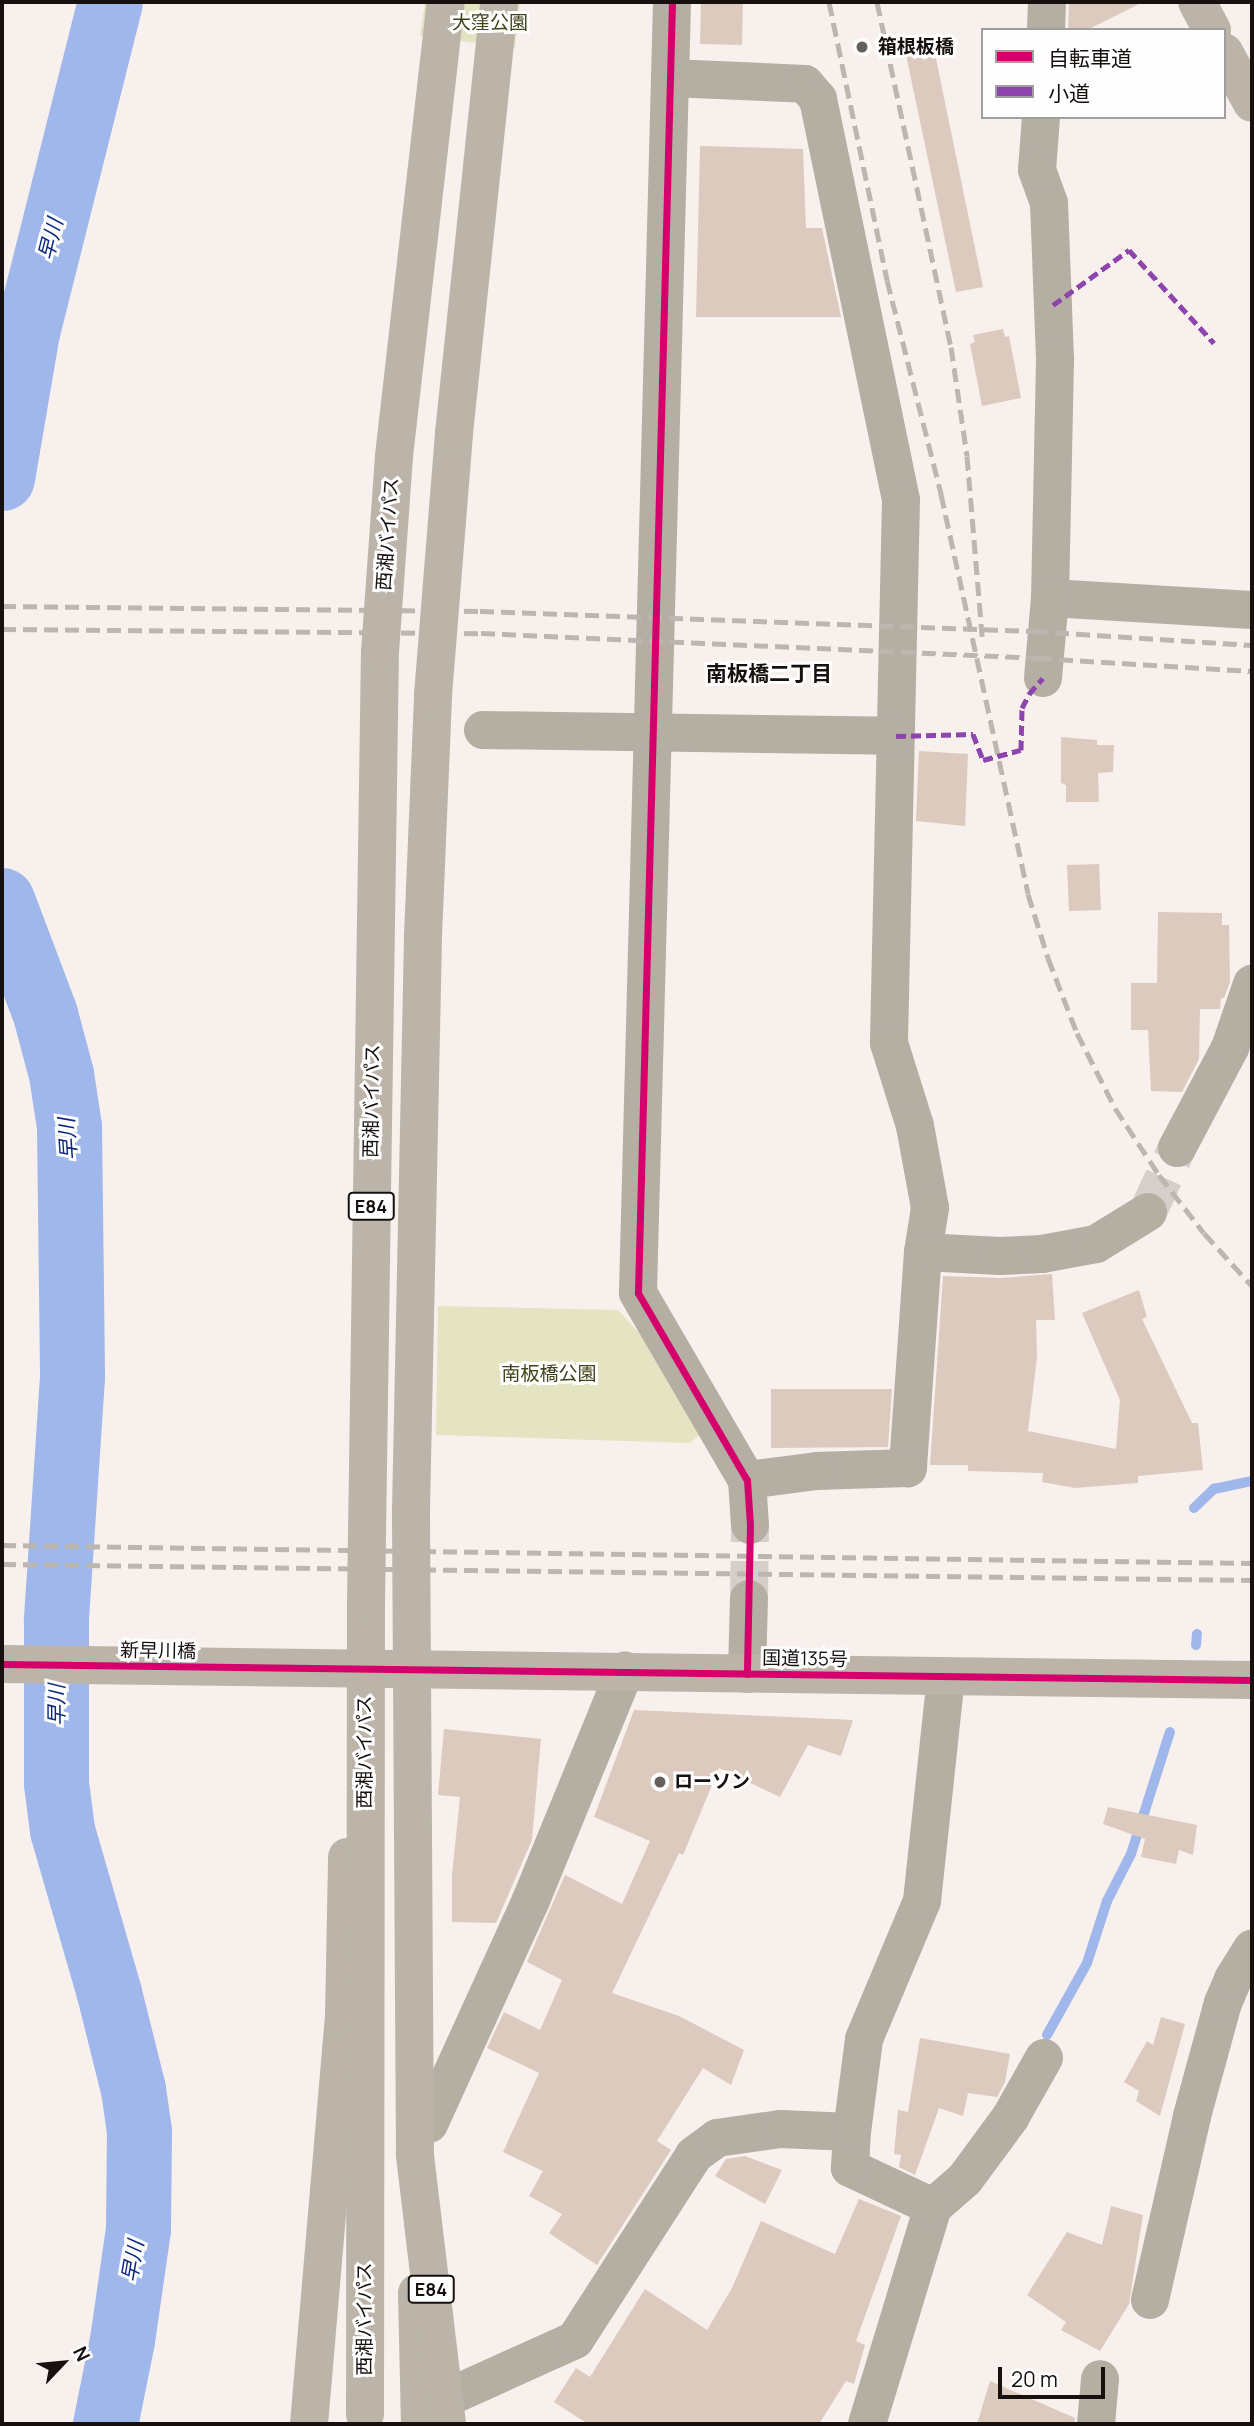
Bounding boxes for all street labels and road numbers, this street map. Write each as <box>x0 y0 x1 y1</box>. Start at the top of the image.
street label: 西湘バイパス <box>373 476 403 592</box>
street label: 西湘バイパス <box>360 1044 384 1158</box>
road number: E84 <box>346 1191 396 1220</box>
street label: 新早川橋 <box>120 1639 196 1663</box>
street label: 国道135号 <box>762 1647 848 1671</box>
street label: 西湘バイパス <box>354 1695 376 1809</box>
street label: 西湘バイパス <box>354 2262 376 2376</box>
road number: E84 <box>406 2274 456 2304</box>

